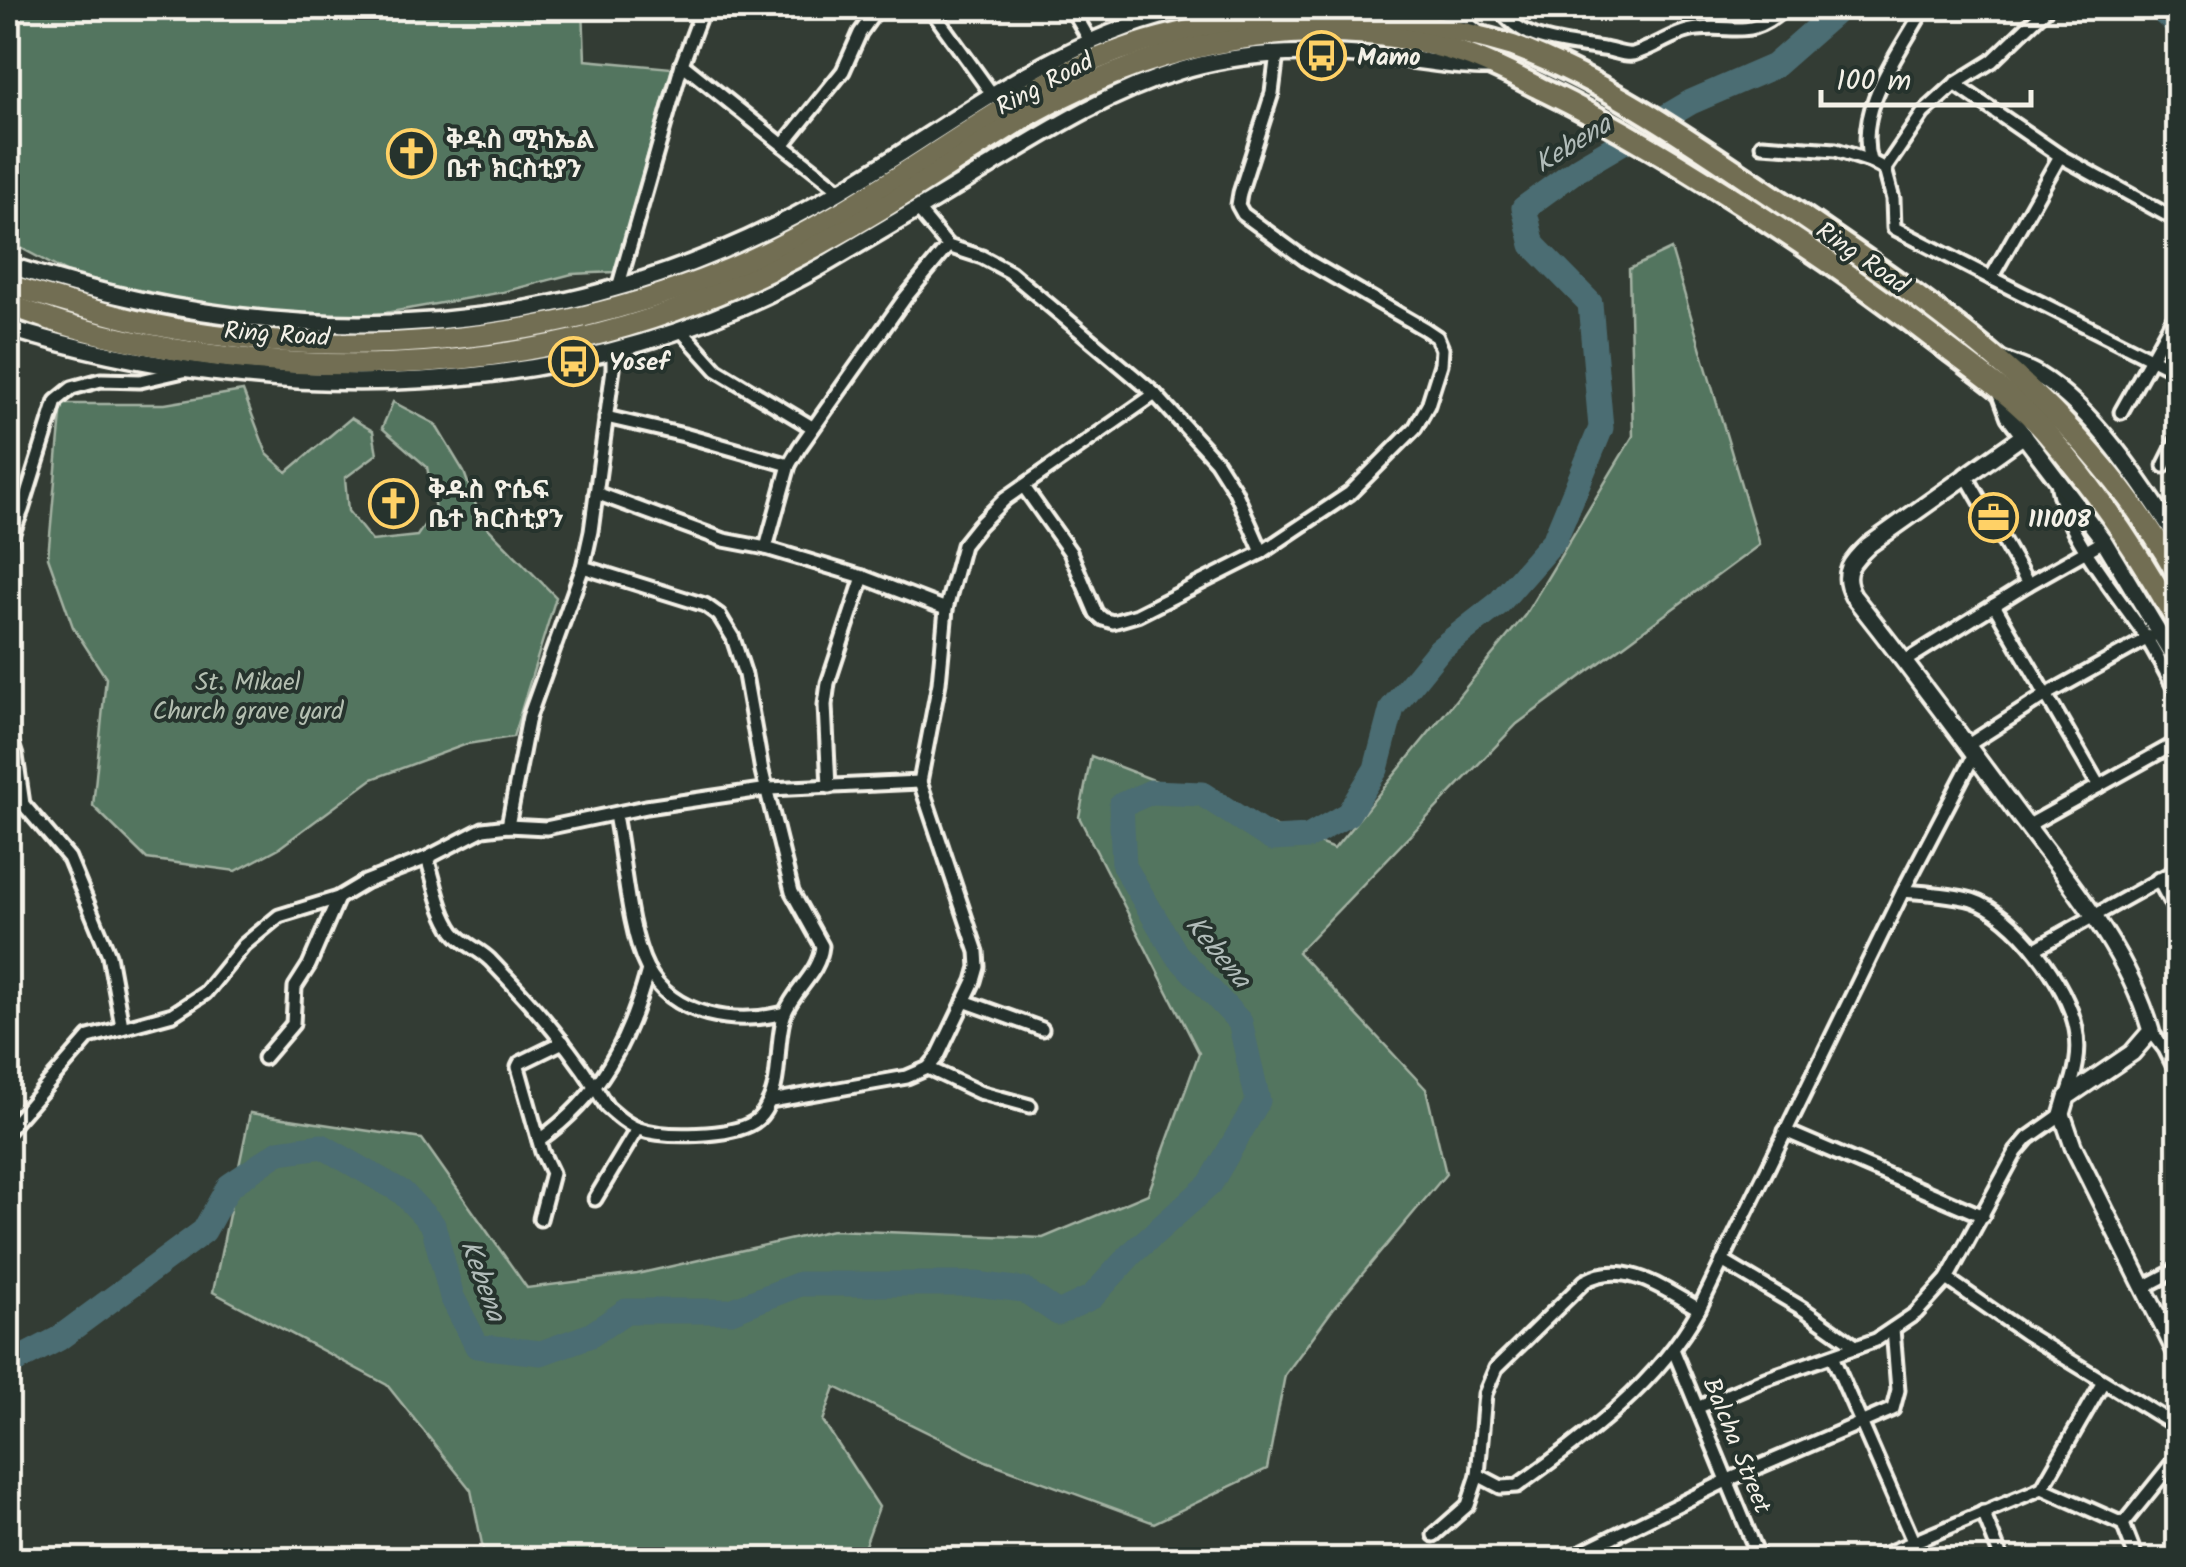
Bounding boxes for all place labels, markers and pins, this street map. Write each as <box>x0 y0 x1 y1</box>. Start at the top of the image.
bus stop icon: Mamo <box>1296 30 1348 82</box>
place label: Mamo <box>1357 38 1421 78</box>
place label: ቅዱስ ሚካኤል ቤተ ክርስቲያን <box>446 121 594 190</box>
church icon: ቅዱስ ሚካኤል ቤተ ክርስቲያን <box>385 127 437 179</box>
bus stop icon: Yosef <box>548 335 600 387</box>
place label: Yosef <box>609 343 671 383</box>
place label: ቅዱስ ዮሴፍ ቤተ ክርስቲያን <box>428 471 564 540</box>
church icon: ቅዱስ ዮሴፍ ቤተ ክርስቲያን <box>367 477 419 529</box>
office icon: 111008 <box>1967 492 2019 544</box>
place label: 111008 <box>2028 500 2091 540</box>

